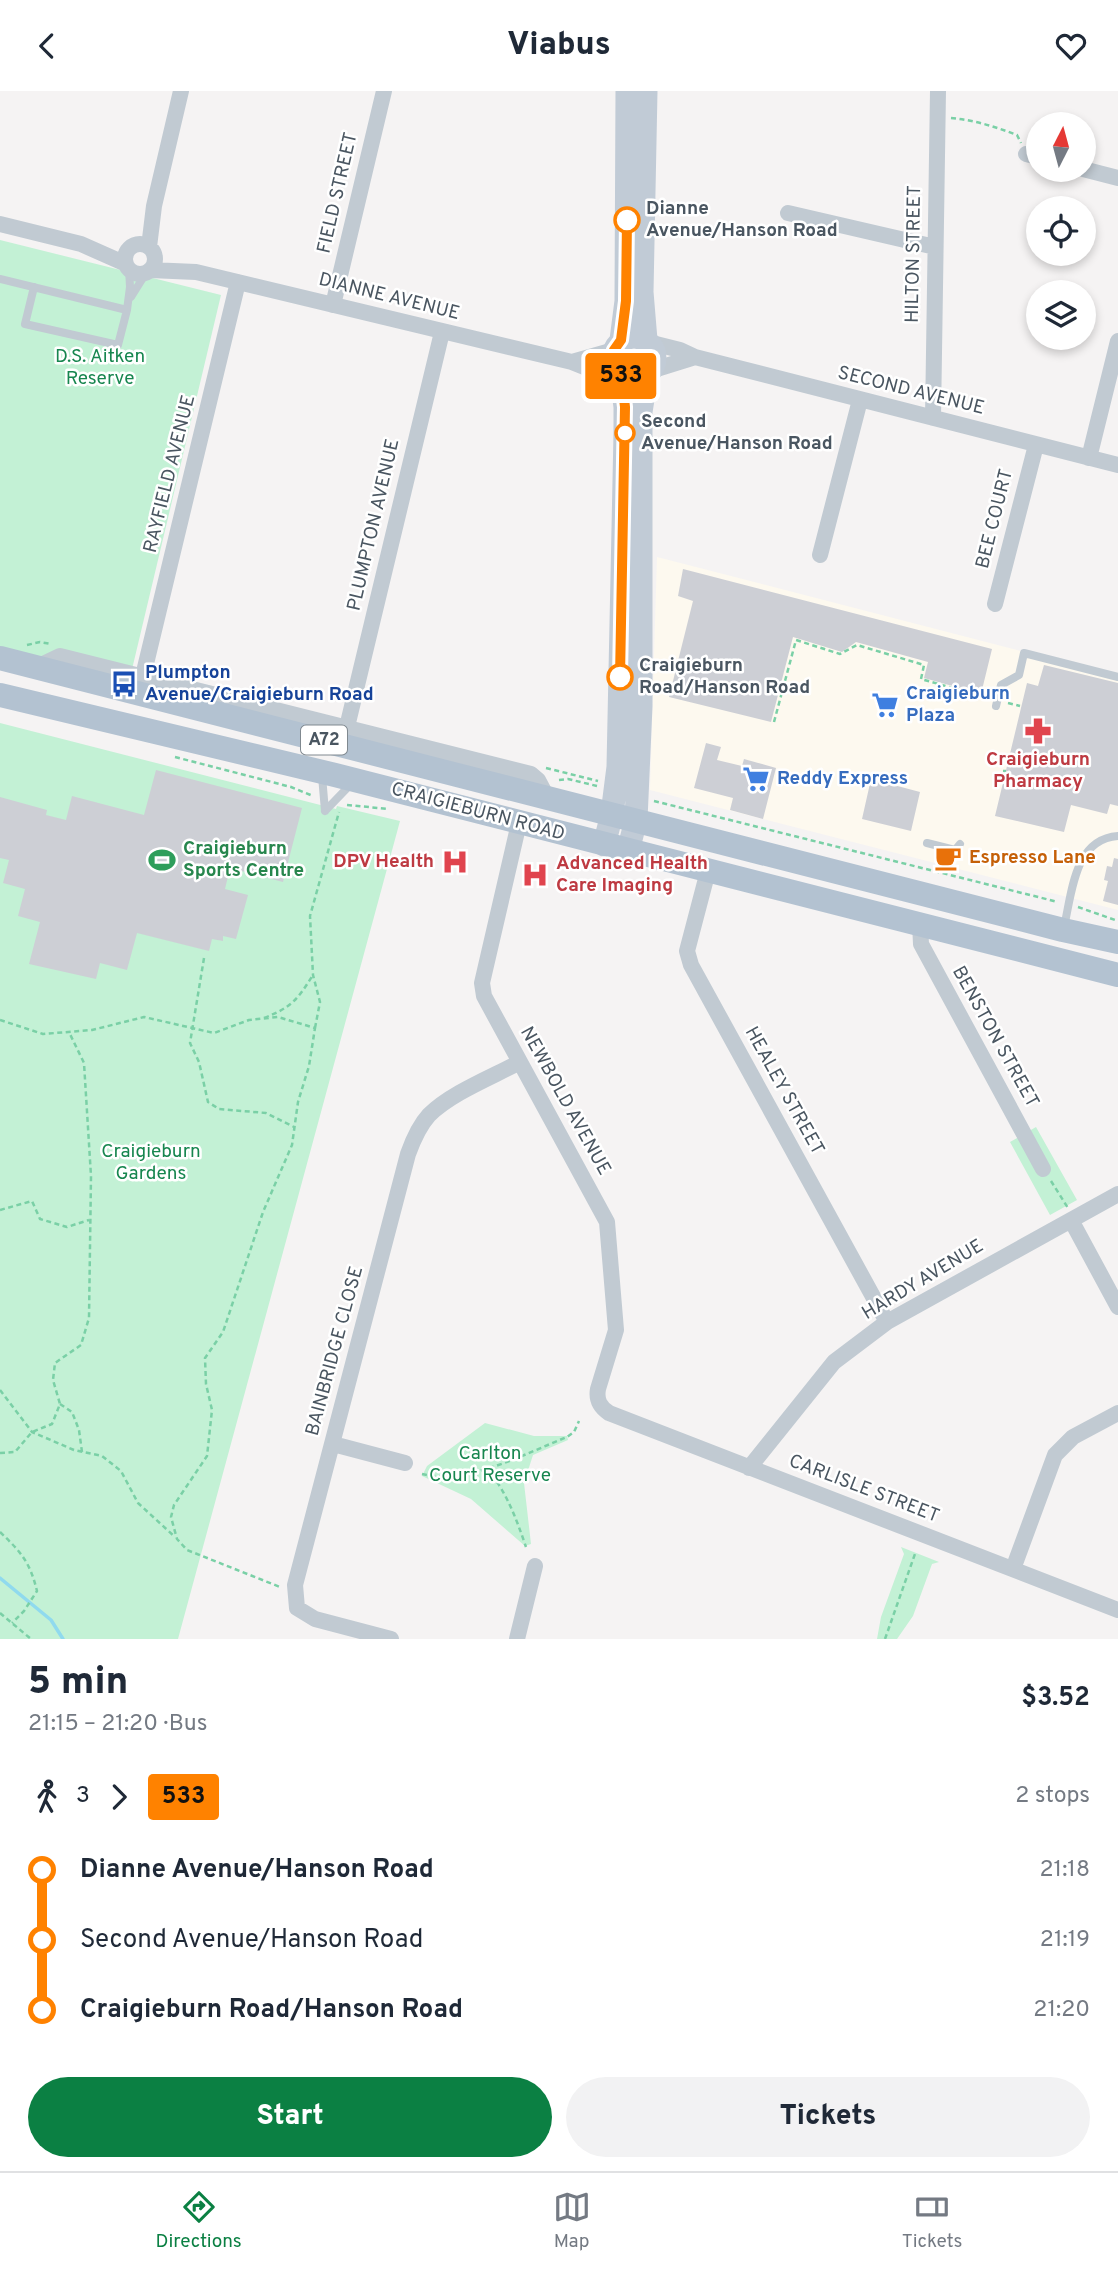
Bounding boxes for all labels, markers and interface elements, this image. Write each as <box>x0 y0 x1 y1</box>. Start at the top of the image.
text: Viabus <box>507 26 611 66</box>
icon: back <box>28 27 66 65</box>
icon: heart <box>1052 27 1090 65</box>
north arrow <box>1026 112 1096 182</box>
map controls <box>1026 112 1096 350</box>
street label: FIELD STREET <box>312 130 364 256</box>
street label: HILTON STREET <box>901 185 927 323</box>
button: locate <box>1026 196 1096 266</box>
place label: Dianne Avenue/Hanson Road <box>646 197 838 243</box>
marker: Dianne Avenue/Hanson Road <box>614 207 640 233</box>
street label: DIANNE AVENUE <box>316 268 462 326</box>
button: layers <box>1026 280 1096 350</box>
park label: D.S. Aitken Reserve <box>55 345 145 391</box>
line badge: 533 <box>581 353 661 399</box>
text: 533 <box>599 361 643 391</box>
street label: SECOND AVENUE <box>835 361 987 421</box>
street label: RAYFIELD AVENUE <box>139 392 201 556</box>
place label: Second Avenue/Hanson Road <box>641 410 833 456</box>
marker: Second Avenue/Hanson Road <box>615 423 635 443</box>
street label: PLUMPTON AVENUE <box>343 437 405 613</box>
street label: BEE COURT <box>971 467 1019 571</box>
place label: Craigieburn Road/Hanson Road <box>639 654 810 700</box>
place label: Plumpton Avenue/Craigieburn Road <box>145 661 374 707</box>
marker: Craigieburn Road/Hanson Road <box>607 664 633 690</box>
bus stop icon: Plumpton Avenue/Craigieburn Road <box>109 669 139 699</box>
place label: Craigieburn Plaza <box>906 682 1010 728</box>
supermarket icon: Craigieburn Plaza <box>870 690 900 720</box>
pharmacy icon: Craigieburn Pharmacy <box>1023 716 1053 746</box>
road number: A72 <box>301 725 347 755</box>
place label: Craigieburn Pharmacy <box>986 748 1090 794</box>
supermarket icon: Reddy Express <box>741 764 771 794</box>
place label: Reddy Express <box>777 767 908 791</box>
street label: CRAIGIEBURN ROAD <box>388 777 568 847</box>
place label: Craigieburn Sports Centre <box>183 837 304 883</box>
cafe icon: Espresso Lane <box>933 843 963 873</box>
sports icon: Craigieburn Sports Centre <box>147 845 177 875</box>
place label: Espresso Lane <box>969 846 1096 870</box>
hospital icon: DPV Health <box>440 847 470 877</box>
place label: DPV Health <box>333 850 434 874</box>
place label: Advanced Health Care Imaging <box>556 852 708 898</box>
hospital icon: Advanced Health Care Imaging <box>520 860 550 890</box>
street label: BENSTON STREET <box>946 962 1044 1112</box>
street label: NEWBOLD AVENUE <box>514 1022 616 1180</box>
street label: HEALEY STREET <box>739 1023 829 1159</box>
park label: Craigieburn Gardens <box>101 1140 201 1186</box>
street label: HARDY AVENUE <box>858 1234 988 1326</box>
street label: BAINBRIDGE CLOSE <box>301 1264 369 1438</box>
park label: Carlton Court Reserve <box>429 1442 551 1488</box>
street label: CARLISLE STREET <box>785 1449 943 1529</box>
text: 5 min <box>28 1659 128 1708</box>
text: $3.52 <box>1021 1682 1090 1715</box>
text: 21:15 – 21:20 · Bus <box>28 1710 208 1739</box>
icon: walk <box>28 1778 66 1816</box>
icon: forward <box>100 1778 138 1816</box>
text: 3 <box>76 1782 90 1811</box>
text: 533 <box>162 1782 205 1812</box>
text: 2 stops <box>1015 1782 1090 1811</box>
text: Dianne Avenue/Hanson Road <box>80 1854 434 1887</box>
text: 21:18 <box>1040 1856 1090 1885</box>
text: Second Avenue/Hanson Road <box>80 1924 423 1957</box>
text: 21:19 <box>1040 1926 1090 1955</box>
text: Craigieburn Road/Hanson Road <box>80 1994 463 2027</box>
text: 21:20 <box>1033 1996 1090 2025</box>
button: Start <box>28 2077 552 2157</box>
button: Tickets <box>566 2077 1090 2157</box>
tab: Directions <box>155 2188 242 2254</box>
tab: Map <box>553 2188 591 2254</box>
tab: Tickets <box>902 2188 963 2254</box>

